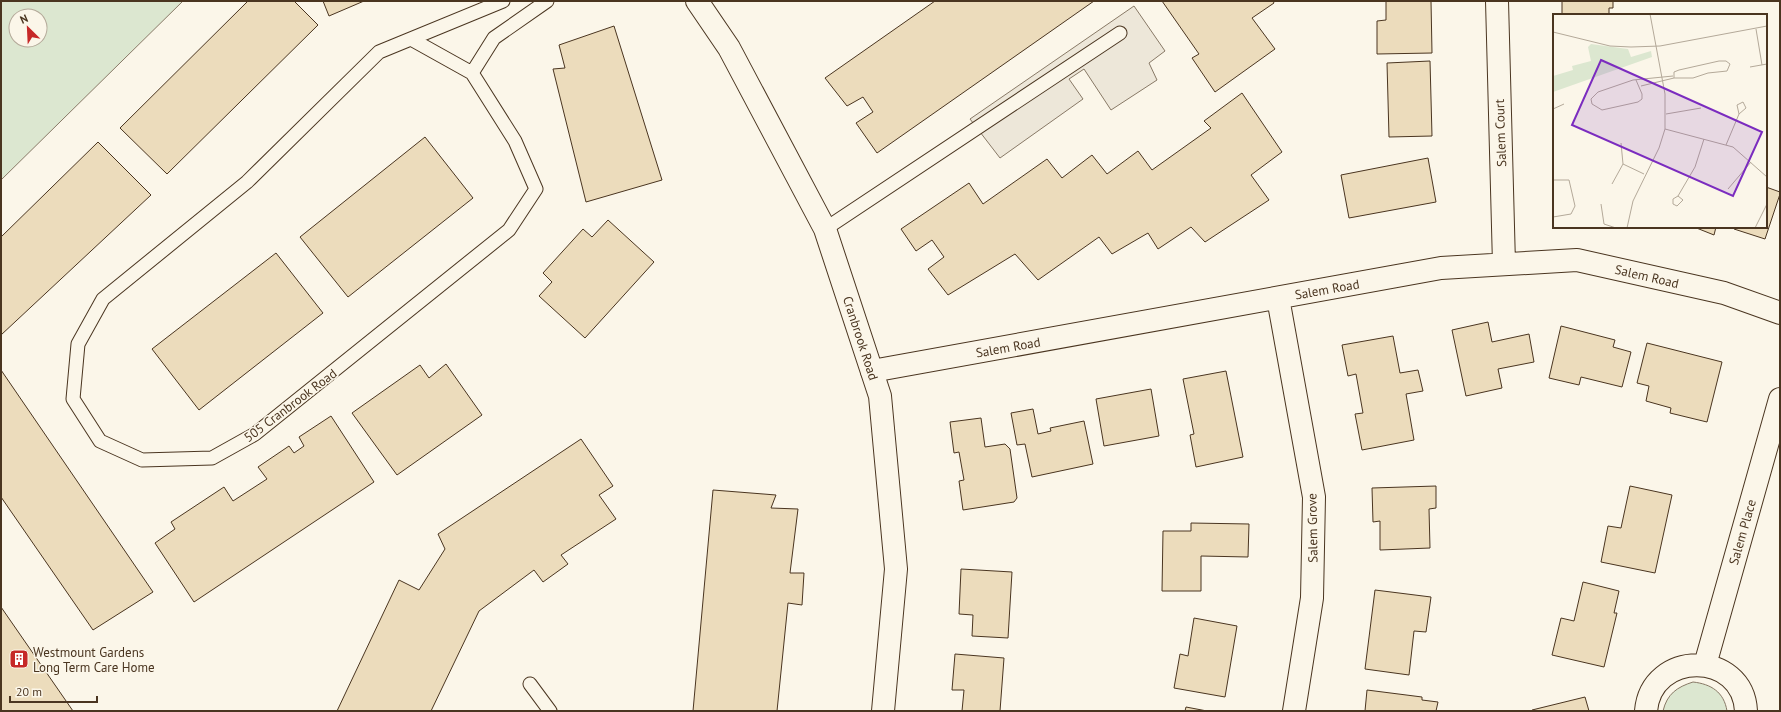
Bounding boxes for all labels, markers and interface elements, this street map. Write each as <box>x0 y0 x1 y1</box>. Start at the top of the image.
north arrow <box>8 8 48 48</box>
text: N <box>18 11 30 27</box>
inset map <box>1553 14 1767 228</box>
street label: Salem Court <box>1491 98 1510 167</box>
street label: Salem Road <box>1613 261 1681 292</box>
street label: Salem Road <box>1293 275 1361 304</box>
street label: Cranbrook Road <box>839 294 882 382</box>
street label: Salem Road <box>974 333 1042 362</box>
street label: 505 Cranbrook Road <box>240 365 340 446</box>
street label: Salem Grove <box>1303 493 1322 563</box>
street label: Salem Place <box>1725 497 1760 567</box>
place label: Westmount Gardens Long Term Care Home <box>33 644 155 676</box>
building icon: Westmount Gardens Long Term Care Home <box>8 648 30 670</box>
scale bar <box>10 678 97 704</box>
text: 20 m <box>16 684 42 699</box>

